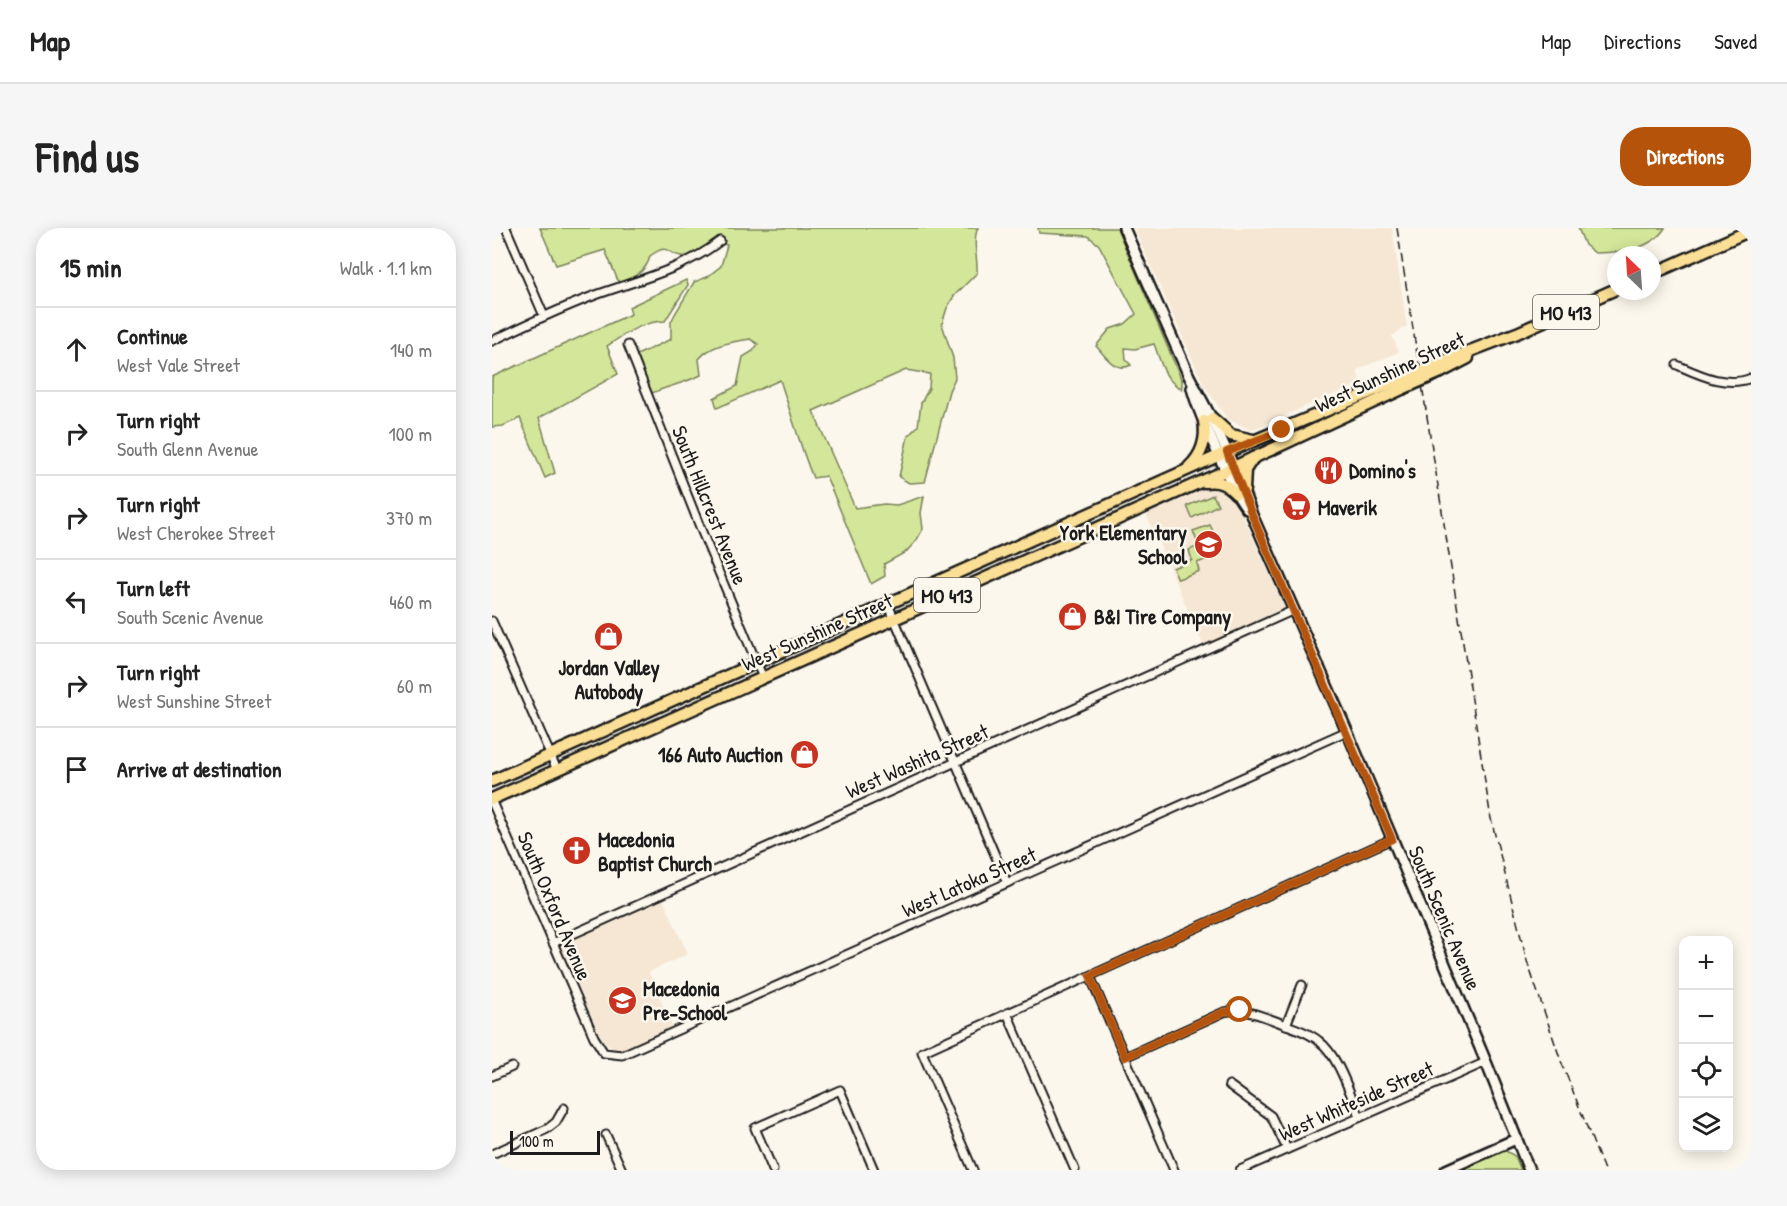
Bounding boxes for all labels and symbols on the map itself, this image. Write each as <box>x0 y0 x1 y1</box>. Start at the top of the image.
north arrow <box>1607 246 1661 300</box>
road number: MO 413 <box>1533 295 1599 329</box>
street label: West Sunshine Street <box>1310 324 1470 419</box>
route end <box>1268 416 1294 442</box>
street label: South Hillcrest Avenue <box>665 421 755 589</box>
restaurant icon: Domino's <box>1312 454 1344 486</box>
place label: Domino's <box>1349 456 1416 485</box>
supermarket icon: Maverik <box>1281 491 1313 523</box>
place label: Maverik <box>1318 493 1377 522</box>
place label: York Elementary School <box>1060 518 1187 571</box>
school or university icon: York Elementary School <box>1192 528 1224 560</box>
road number: MO 413 <box>914 578 980 612</box>
street label: West Sunshine Street <box>737 585 898 678</box>
shop icon: B&I Tire Company <box>1057 600 1089 632</box>
place label: B&I Tire Company <box>1094 602 1231 632</box>
shop icon: Jordan Valley Autobody <box>593 620 625 652</box>
place label: Jordan Valley Autobody <box>558 653 660 707</box>
street label: West Washita Street <box>841 716 994 805</box>
shop icon: 166 Auto Auction <box>788 738 820 770</box>
place label: 166 Auto Auction <box>658 740 783 769</box>
place label: Macedonia Baptist Church <box>598 825 712 879</box>
street label: South Oxford Avenue <box>511 827 599 985</box>
church icon: Macedonia Baptist Church <box>561 835 593 867</box>
street label: West Latoka Street <box>897 839 1041 924</box>
street label: South Scenic Avenue <box>1402 841 1488 995</box>
place label: Macedonia Pre-School <box>643 974 728 1027</box>
school or university icon: Macedonia Pre-School <box>606 984 638 1016</box>
route start <box>1226 996 1252 1022</box>
street label: West Whiteside Street <box>1274 1054 1439 1148</box>
scale bar <box>510 1128 600 1156</box>

